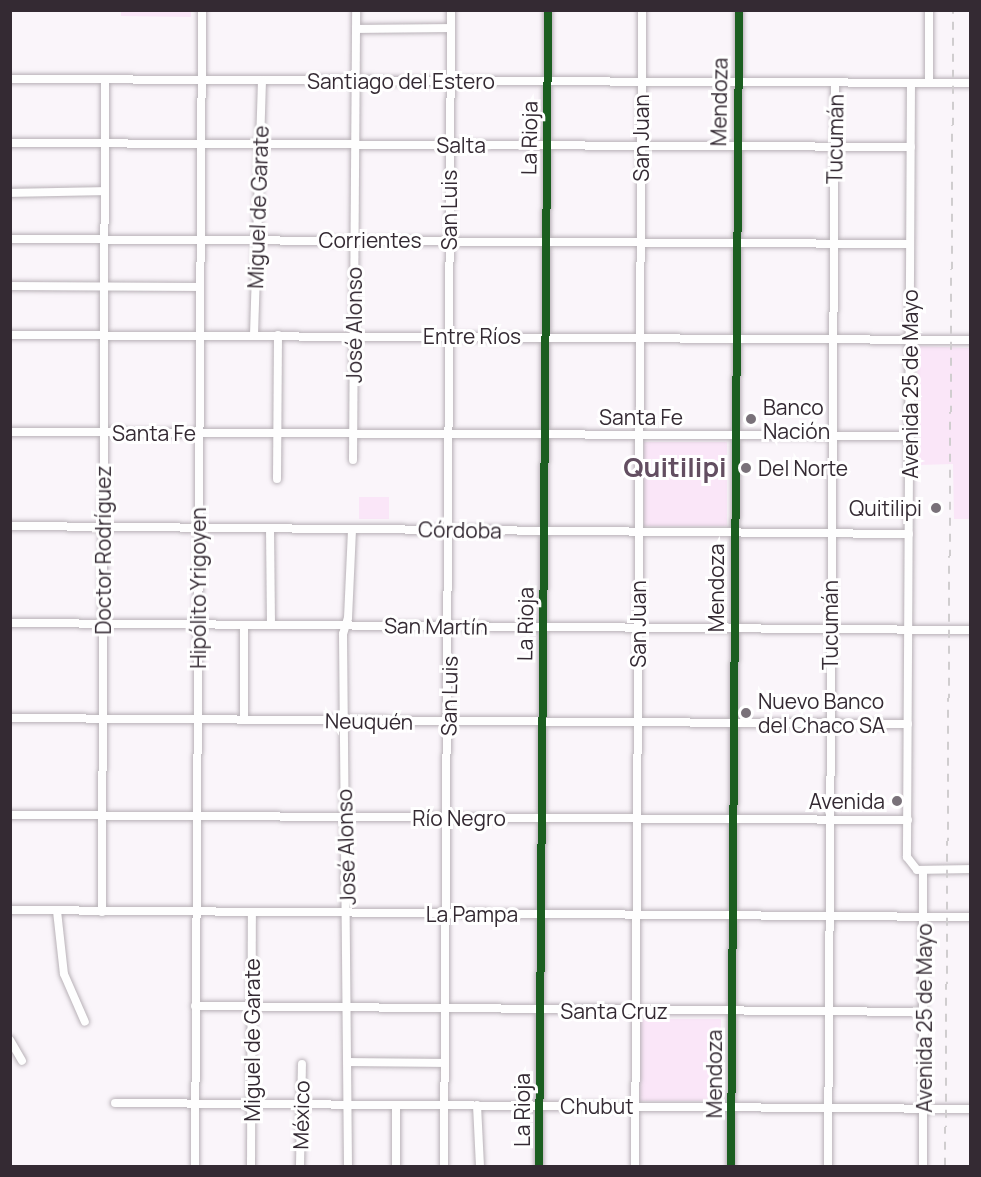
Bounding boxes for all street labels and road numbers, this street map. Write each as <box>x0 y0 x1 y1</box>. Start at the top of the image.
street label: Mendoza <box>706 57 732 147</box>
street label: Santiago del Estero <box>307 68 495 94</box>
street label: San Juan <box>628 94 654 182</box>
street label: Tucumán <box>822 94 848 184</box>
street label: La Rioja <box>516 101 542 175</box>
street label: Miguel de Garate <box>243 125 273 289</box>
street label: Salta <box>436 132 486 158</box>
street label: San Luis <box>436 170 462 250</box>
street label: Corrientes <box>318 227 422 253</box>
street label: José Alonso <box>341 267 367 383</box>
street label: Avenida 25 de Mayo <box>897 289 923 479</box>
street label: Entre Ríos <box>423 323 521 349</box>
street label: Santa Fe <box>599 404 683 430</box>
street label: Santa Fe <box>112 420 196 446</box>
street label: Doctor Rodríguez <box>90 465 116 635</box>
street label: Hipólito Yrigoyen <box>185 507 211 669</box>
street label: Córdoba <box>418 517 502 543</box>
street label: Mendoza <box>703 544 729 632</box>
street label: San Juan <box>625 580 651 668</box>
street label: Tucumán <box>817 580 843 670</box>
street label: La Rioja <box>512 587 538 661</box>
street label: San Martín <box>384 612 488 640</box>
street label: San Luis <box>436 656 462 736</box>
street label: Neuquén <box>325 708 413 734</box>
street label: José Alonso <box>331 789 361 905</box>
street label: Río Negro <box>412 805 506 831</box>
street label: La Pampa <box>426 901 518 927</box>
street label: Avenida 25 de Mayo <box>911 923 937 1113</box>
street label: Miguel de Garate <box>239 958 265 1122</box>
street label: Santa Cruz <box>560 998 668 1024</box>
street label: Mendoza <box>701 1030 727 1118</box>
street label: La Rioja <box>509 1073 535 1147</box>
street label: México <box>288 1080 314 1150</box>
street label: Chubut <box>560 1093 634 1119</box>

